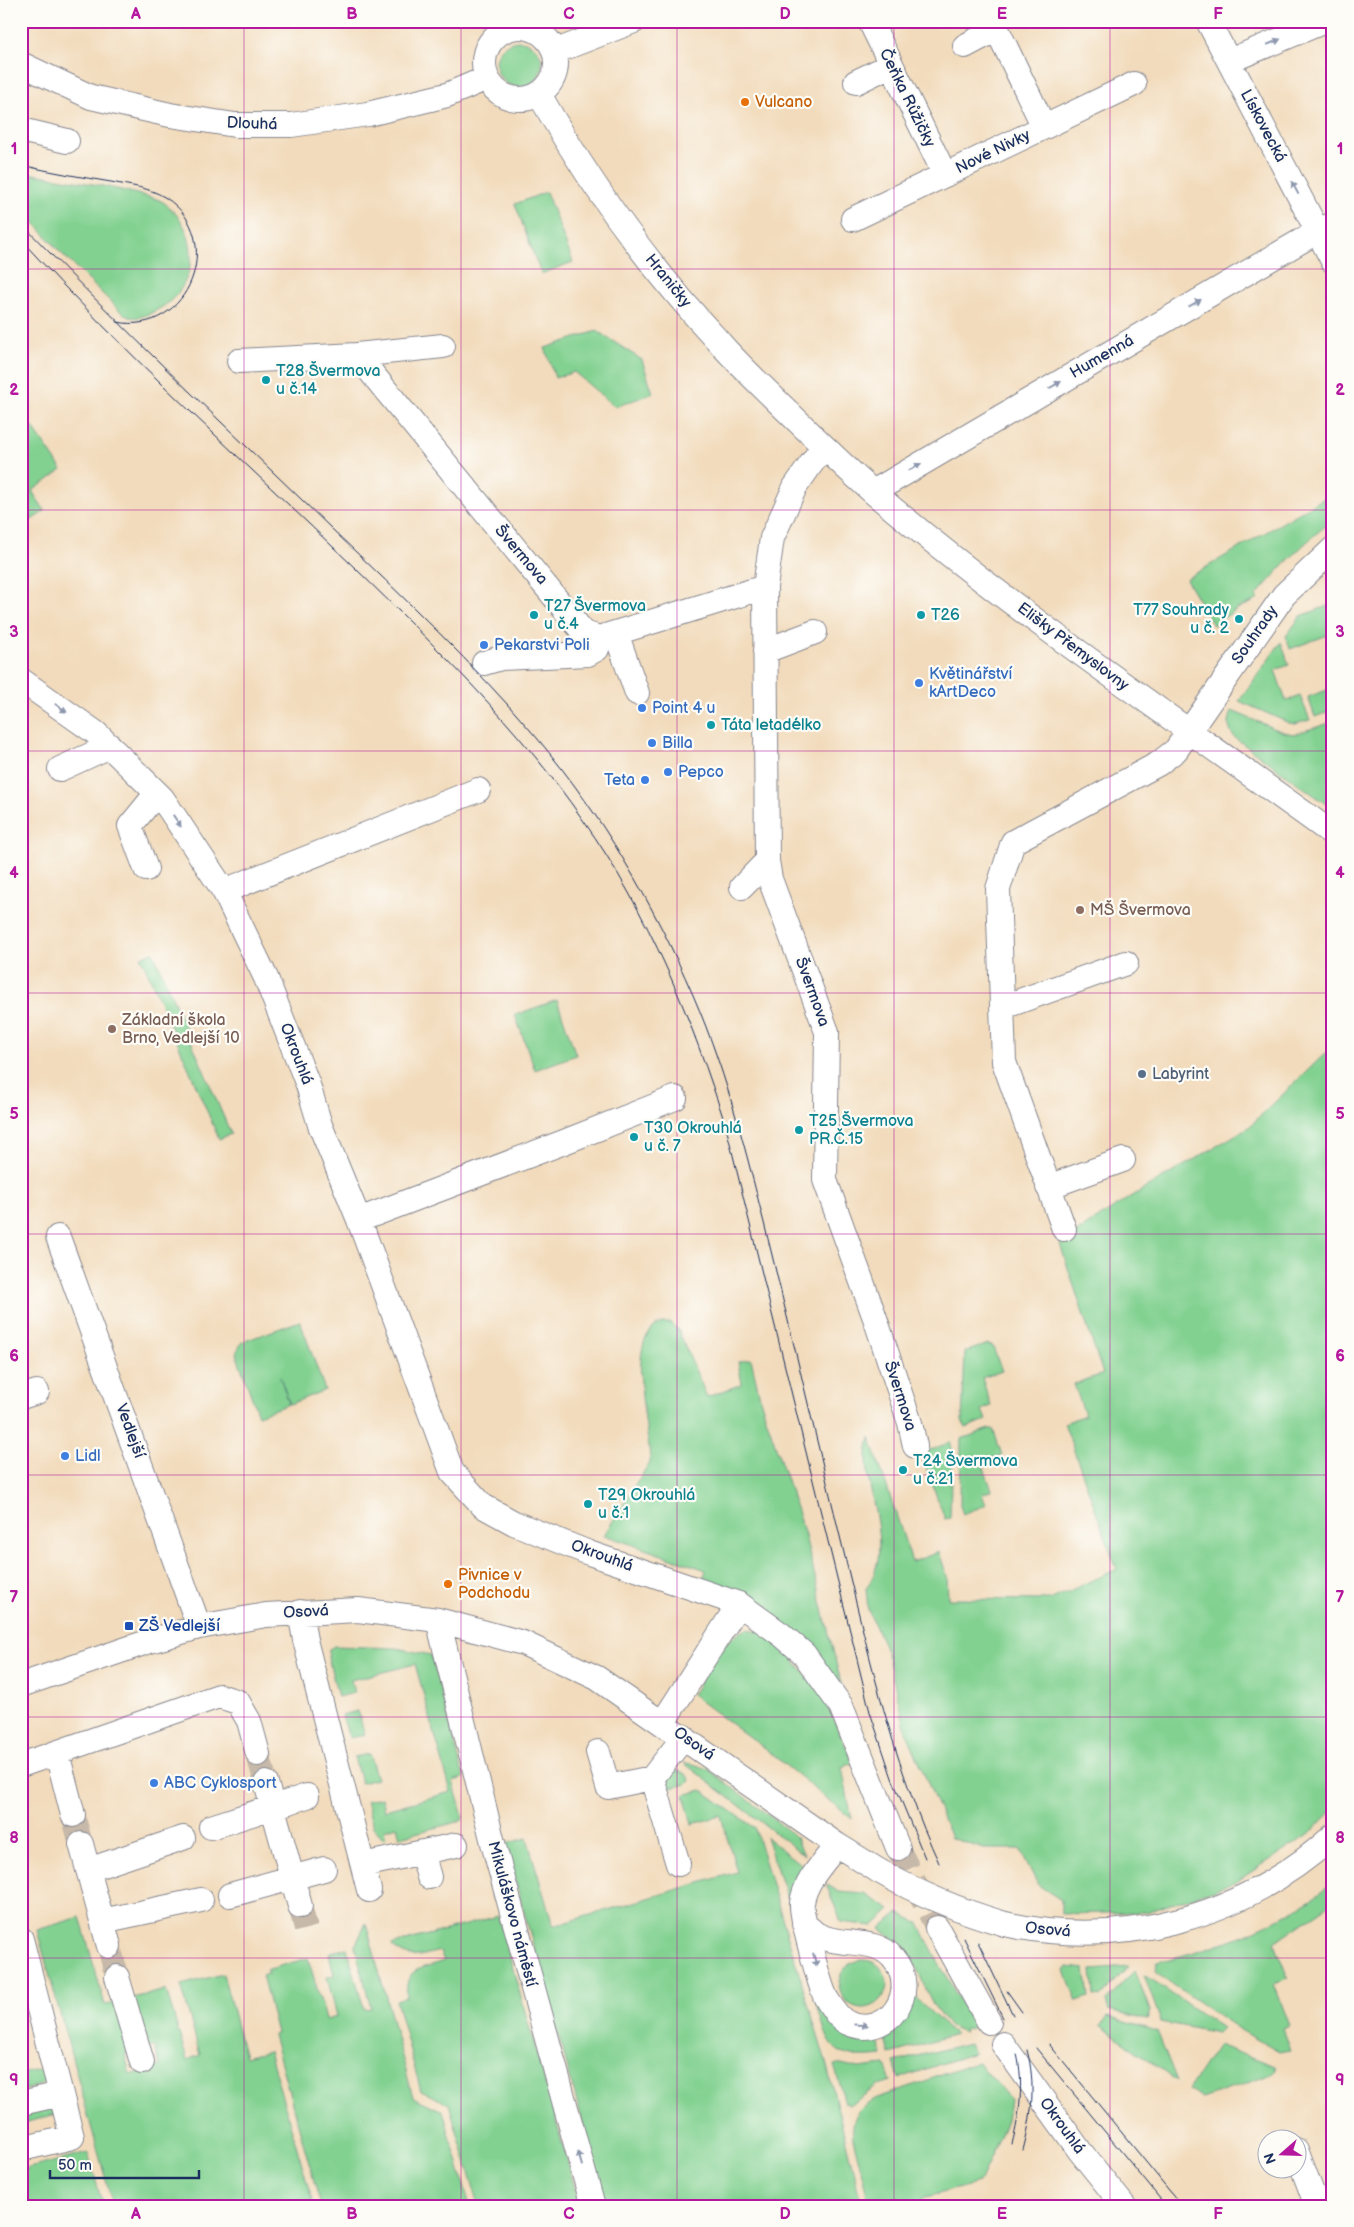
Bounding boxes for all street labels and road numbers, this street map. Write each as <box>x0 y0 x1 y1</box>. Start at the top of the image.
street label: Čeňka Růžičky <box>875 45 941 151</box>
street label: Lískovecká <box>1236 86 1290 166</box>
street label: Dlouhá <box>226 114 278 134</box>
street label: Nové Nivky <box>953 125 1034 178</box>
street label: Hraničky <box>641 251 696 312</box>
street label: Humenná <box>1067 331 1137 383</box>
street label: Švermova <box>491 520 553 589</box>
street label: Elišky Přemyslovny <box>1013 599 1133 696</box>
street label: Souhrady <box>1228 601 1283 668</box>
street label: Švermova <box>791 954 835 1029</box>
street label: Okrouhlá <box>276 1020 316 1088</box>
street label: Švermova <box>880 1358 922 1433</box>
street label: Vedlejší <box>111 1401 149 1461</box>
street label: Okrouhlá <box>568 1536 636 1576</box>
street label: Osová <box>283 1601 329 1623</box>
street label: Osová <box>670 1723 718 1765</box>
street label: Mikuláškovo náměstí <box>483 1839 541 1989</box>
street label: Osová <box>1024 1919 1072 1941</box>
street label: Okrouhlá <box>1035 2094 1089 2158</box>

